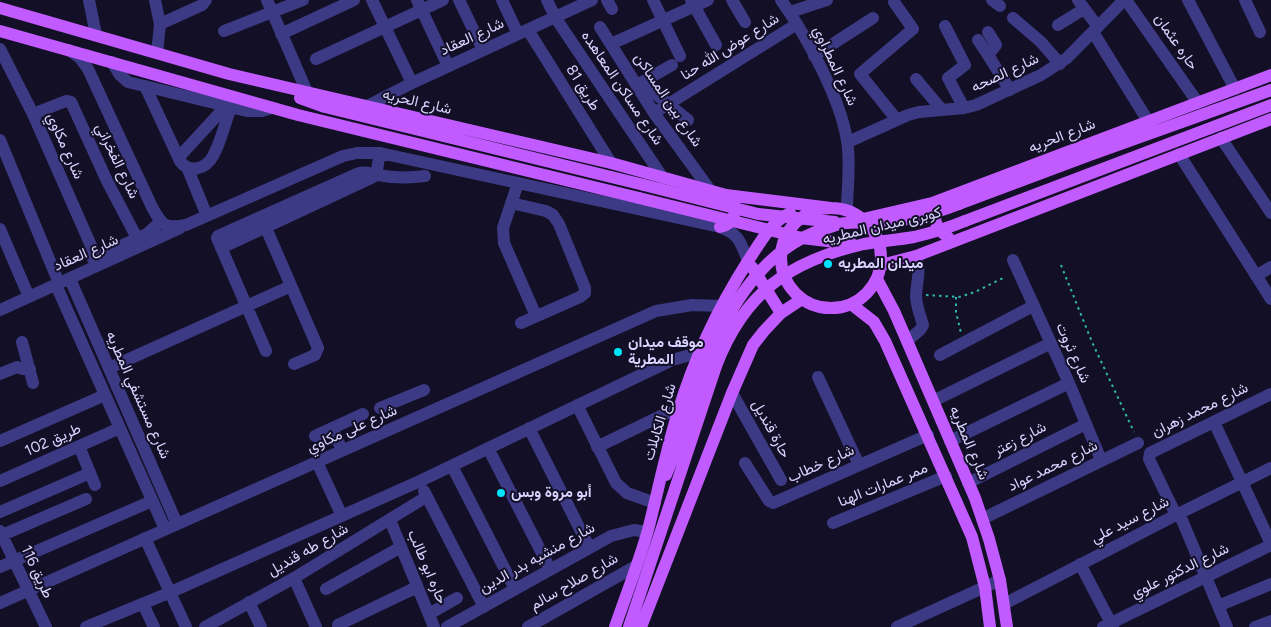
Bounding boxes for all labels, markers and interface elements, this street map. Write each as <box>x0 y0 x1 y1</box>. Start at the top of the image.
street label: شارع عوض الله حنا <box>678 10 782 84</box>
street label: حاره عثمان <box>1150 10 1202 74</box>
street label: شارع العقاد <box>437 14 507 60</box>
street label: شارع المطراوي <box>809 23 861 109</box>
street label: شارع مساكن المعاهده <box>577 27 667 149</box>
street label: شارع بين المساكن <box>630 50 706 150</box>
street label: شارع الصحه <box>968 50 1042 96</box>
street label: طريق 81 <box>562 62 604 114</box>
street label: شارع الحريه <box>381 85 453 119</box>
street label: شارع مكاوي <box>42 110 88 182</box>
street label: شارع الحريه <box>1026 115 1098 157</box>
street label: شارع الفخراني <box>91 120 143 202</box>
street label: كوبرى ميدان المطريه <box>821 204 943 248</box>
street label: شارع العقاد <box>51 231 121 275</box>
place label: ميدان المطريه <box>838 255 923 273</box>
marker: ميدان المطريه <box>822 258 834 270</box>
street label: شارع ثروت <box>1052 320 1094 386</box>
street label: شارع مستشفي المطريه <box>102 328 174 462</box>
place label: موقف ميدان المطرية <box>628 334 704 369</box>
marker: موقف ميدان المطرية <box>612 346 624 358</box>
street label: شارع محمد زهران <box>1149 379 1251 441</box>
street label: شارع الكابلات <box>640 381 680 463</box>
street label: حارة قنديل <box>748 397 794 461</box>
street label: شارع على مكاوي <box>304 401 400 457</box>
street label: شارع المطريه <box>945 403 993 483</box>
street label: شارع زعتر <box>991 418 1049 460</box>
street label: طريق 102 <box>22 420 84 460</box>
street label: شارع محمد عواد <box>1005 437 1101 495</box>
street label: شارع خطاب <box>785 441 857 487</box>
street label: ممر عمارات الهنا <box>836 459 930 511</box>
place label: أبو مروة وبس <box>511 484 592 502</box>
marker: أبو مروة وبس <box>495 487 507 499</box>
street label: شارع سيد علي <box>1088 493 1172 547</box>
street label: شارع منشيه بدر الدين <box>476 519 598 597</box>
street label: شارع طه قنديل <box>264 520 352 580</box>
street label: حاره ابو طالب <box>403 527 451 607</box>
street label: شارع الدكتور علوي <box>1128 539 1232 603</box>
street label: طريق 116 <box>17 543 57 601</box>
street label: شارع صلاح سالم <box>527 550 621 614</box>

